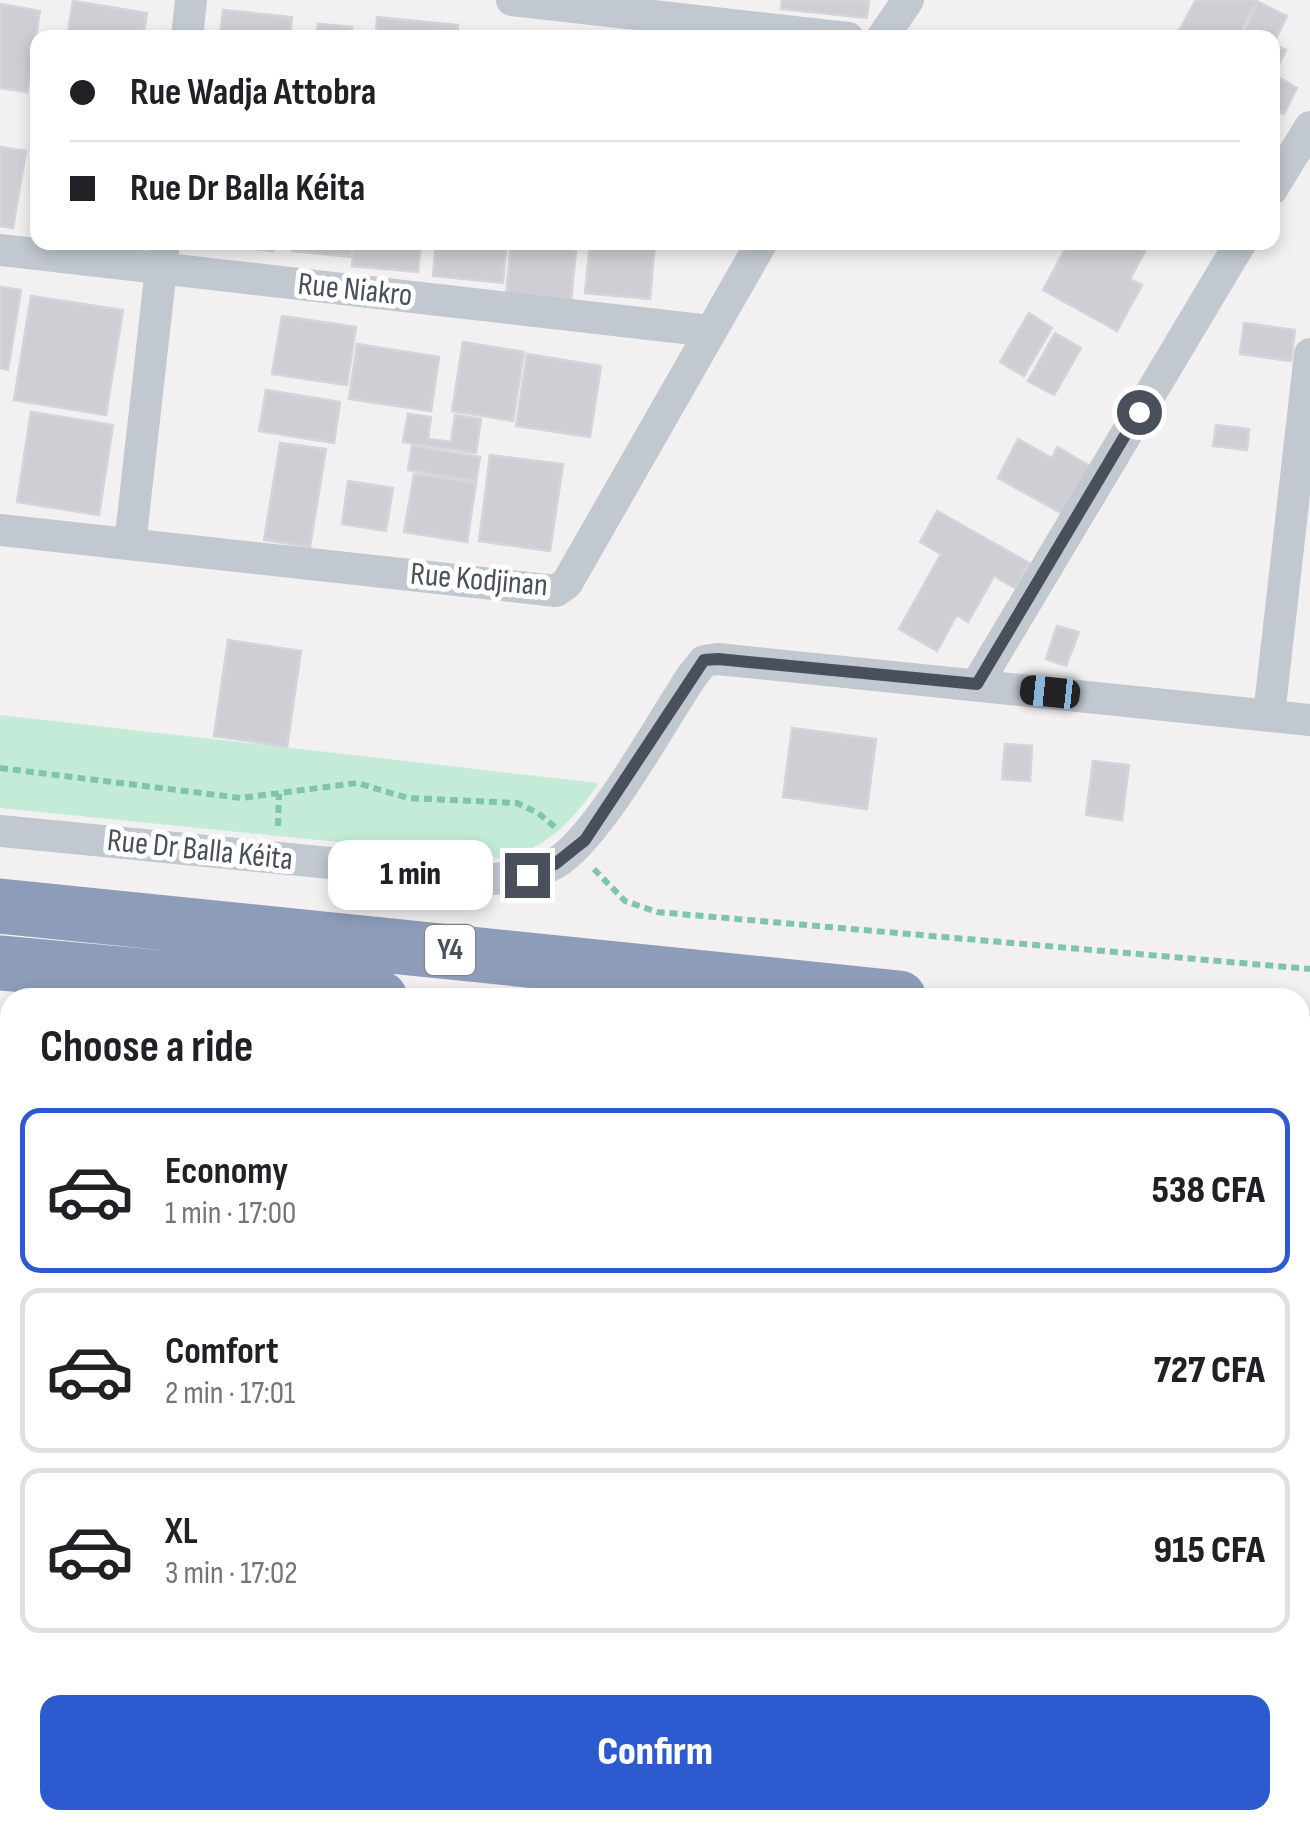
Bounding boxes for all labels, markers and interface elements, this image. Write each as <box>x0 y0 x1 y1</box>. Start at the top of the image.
text: Rue Wadja Attobra <box>130 70 376 115</box>
text: Rue Dr Balla Kéita <box>130 166 365 211</box>
street label: Rue Niakro <box>296 265 414 315</box>
route start <box>1117 390 1162 435</box>
street label: Rue Kodjinan <box>409 555 549 605</box>
car <box>1019 674 1081 710</box>
street label: Rue Dr Balla Kéita <box>105 821 295 879</box>
callout: 1 min <box>327 840 492 910</box>
route end <box>505 853 550 898</box>
text: 1 min <box>380 855 441 894</box>
road number: Y4 <box>425 925 475 975</box>
text: Choose a ride <box>40 1020 253 1075</box>
icon: car <box>45 1146 135 1236</box>
text: Economy <box>165 1149 288 1194</box>
text: 538 CFA <box>1152 1168 1265 1213</box>
text: 1 min · 17:00 <box>165 1194 296 1233</box>
icon: car <box>45 1326 135 1416</box>
text: Comfort <box>165 1329 279 1374</box>
text: 727 CFA <box>1154 1348 1265 1393</box>
text: 2 min · 17:01 <box>165 1374 295 1413</box>
icon: car <box>45 1506 135 1596</box>
text: XL <box>165 1509 198 1554</box>
text: 915 CFA <box>1154 1528 1265 1573</box>
text: 3 min · 17:02 <box>165 1554 297 1593</box>
button: Confirm <box>40 1695 1270 1810</box>

